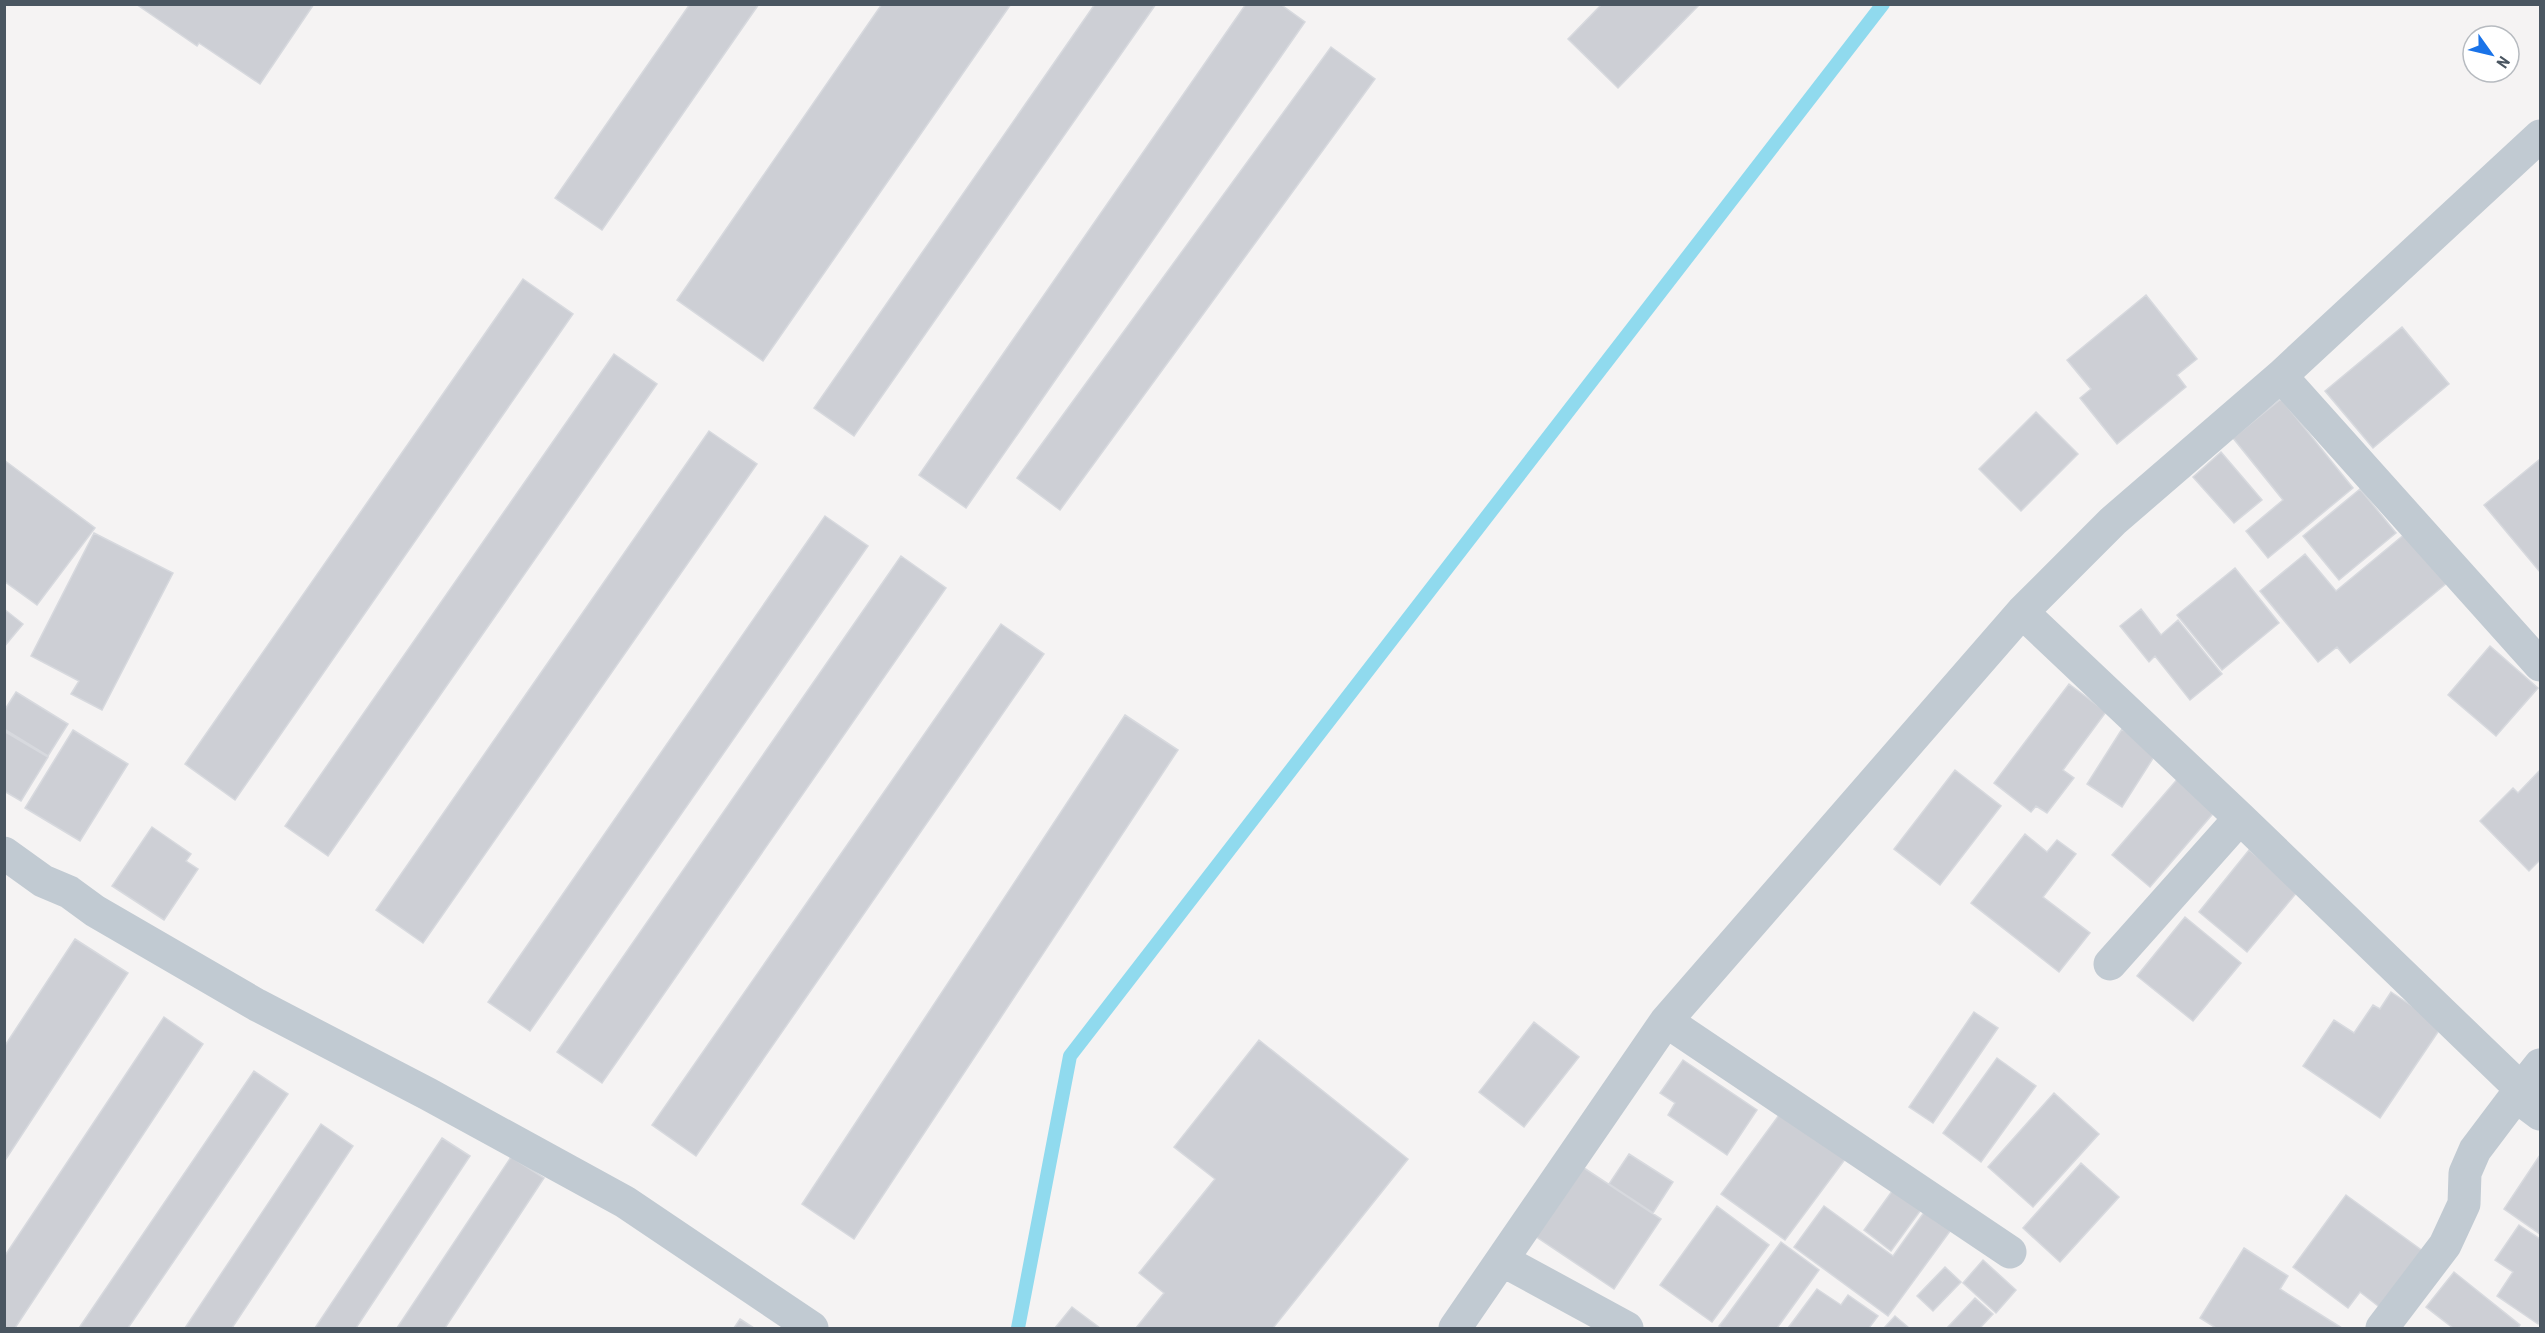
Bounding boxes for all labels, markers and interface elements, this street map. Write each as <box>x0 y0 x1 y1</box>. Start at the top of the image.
north arrow <box>2461 24 2521 84</box>
text: N <box>2492 53 2514 71</box>

